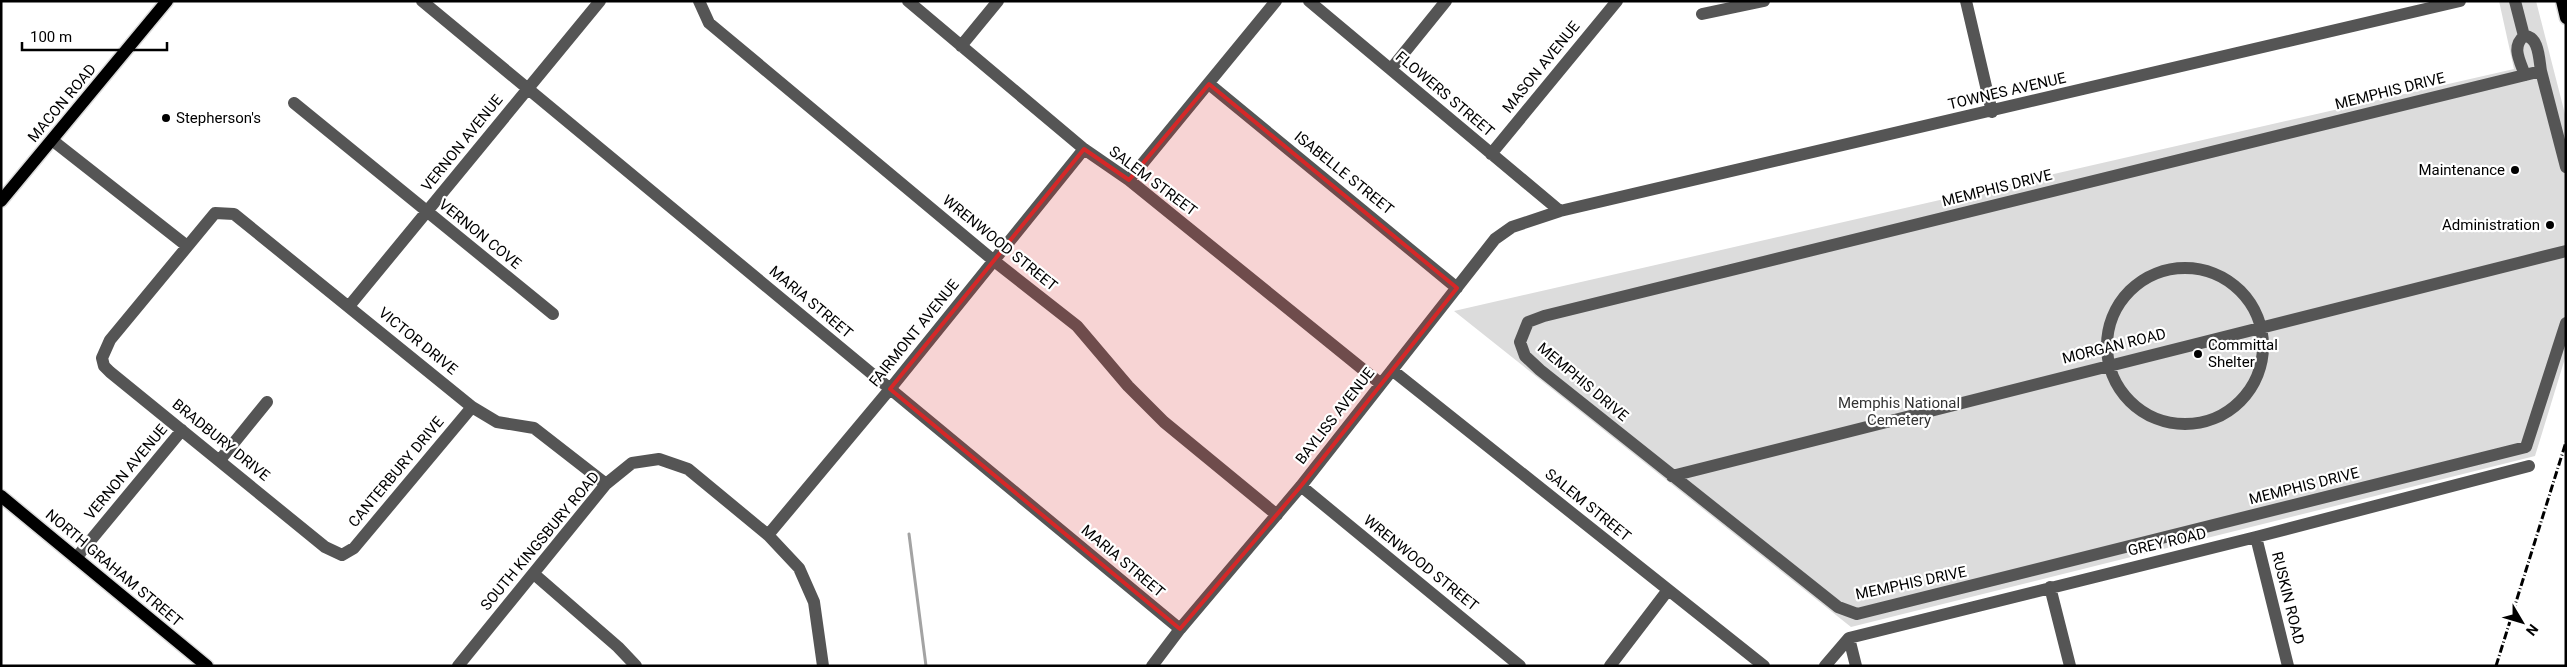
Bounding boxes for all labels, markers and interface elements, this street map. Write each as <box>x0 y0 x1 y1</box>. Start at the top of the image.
street label: MASON AVENUE <box>1498 17 1584 117</box>
scale bar <box>22 20 168 52</box>
text: 100 m <box>30 28 72 46</box>
street label: FLOWERS STREET <box>1392 48 1498 141</box>
street label: MACON ROAD <box>24 60 100 146</box>
street label: TOWNES AVENUE <box>1946 69 2068 113</box>
street label: MEMPHIS DRIVE <box>2333 69 2447 113</box>
street label: VERNON AVENUE <box>418 91 507 195</box>
place label: Stepherson's <box>176 109 261 127</box>
marker: Stepherson's <box>160 112 172 124</box>
street label: ISABELLE STREET <box>1291 128 1397 219</box>
street label: SALEM STREET <box>1106 142 1201 220</box>
place label: Maintenance <box>2418 161 2505 179</box>
marker: Maintenance <box>2509 164 2521 176</box>
street label: MEMPHIS DRIVE <box>1940 166 2054 210</box>
street label: WRENWOOD STREET <box>939 191 1061 295</box>
street label: VERNON COVE <box>435 195 525 273</box>
place label: Administration <box>2442 216 2540 234</box>
marker: Administration <box>2544 219 2556 231</box>
street label: MARIA STREET <box>766 262 856 342</box>
street label: FAIRMONT AVENUE <box>865 275 963 390</box>
street label: VICTOR DRIVE <box>375 304 462 379</box>
street label: MORGAN ROAD <box>2060 324 2168 368</box>
place label: Committal Shelter <box>2208 336 2278 371</box>
street label: MEMPHIS DRIVE <box>1534 339 1632 425</box>
marker: Committal Shelter <box>2192 348 2204 360</box>
street label: BAYLISS AVENUE <box>1292 364 1378 468</box>
park label: Memphis National Cemetery <box>1838 394 1960 429</box>
street label: BRADBURY DRIVE <box>169 395 274 485</box>
street label: CANTERBURY DRIVE <box>345 413 448 531</box>
street label: VERNON AVENUE <box>81 420 171 523</box>
street label: MEMPHIS DRIVE <box>2247 464 2361 508</box>
street label: SALEM STREET <box>1541 465 1635 545</box>
street label: SOUTH KINGSBURY ROAD <box>477 468 603 614</box>
street label: NORTH GRAHAM STREET <box>42 506 186 631</box>
street label: WRENWOOD STREET <box>1360 511 1482 615</box>
street label: MARIA STREET <box>1078 521 1168 601</box>
street label: GREY ROAD <box>2126 524 2208 560</box>
street label: RUSKIN ROAD <box>2268 550 2308 646</box>
street label: MEMPHIS DRIVE <box>1854 562 1969 604</box>
north arrow <box>2497 597 2547 647</box>
text: N <box>2523 621 2542 639</box>

